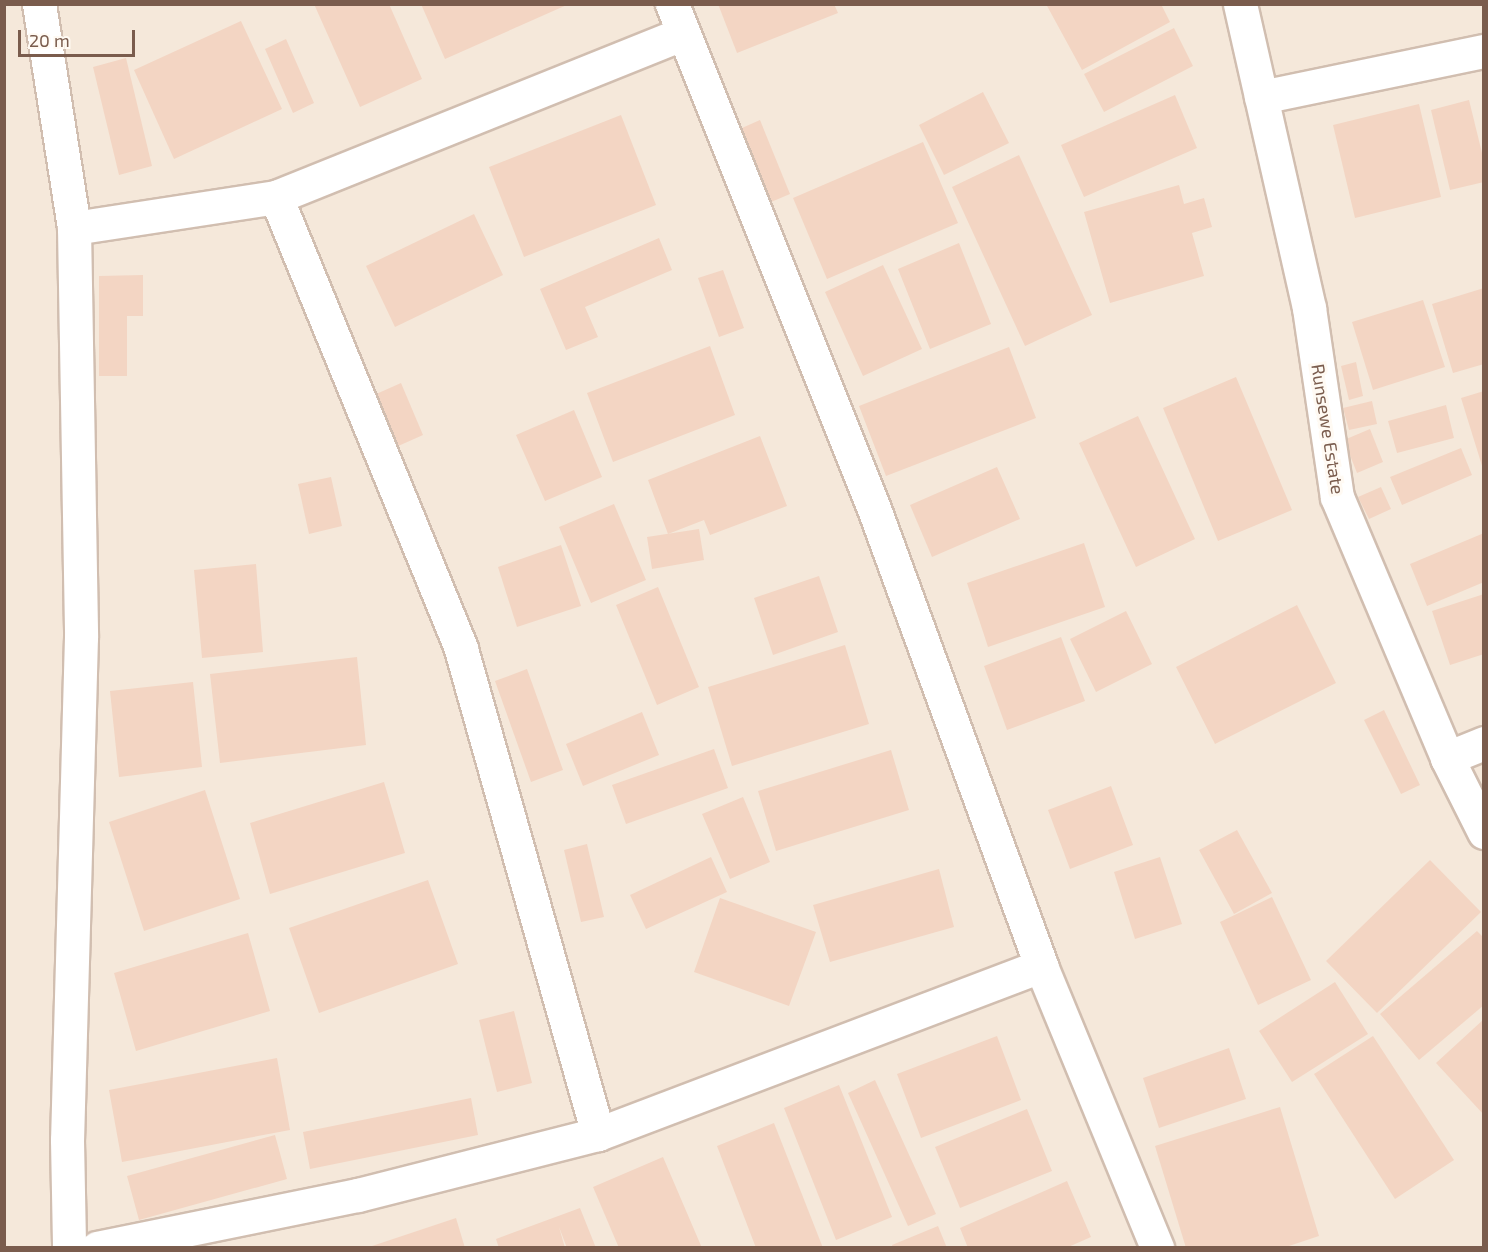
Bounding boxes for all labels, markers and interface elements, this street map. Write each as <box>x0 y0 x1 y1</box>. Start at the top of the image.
scale bar <box>21 18 138 56</box>
text: 20 m <box>29 29 70 51</box>
street label: Runsewe Estate <box>1307 362 1349 496</box>

